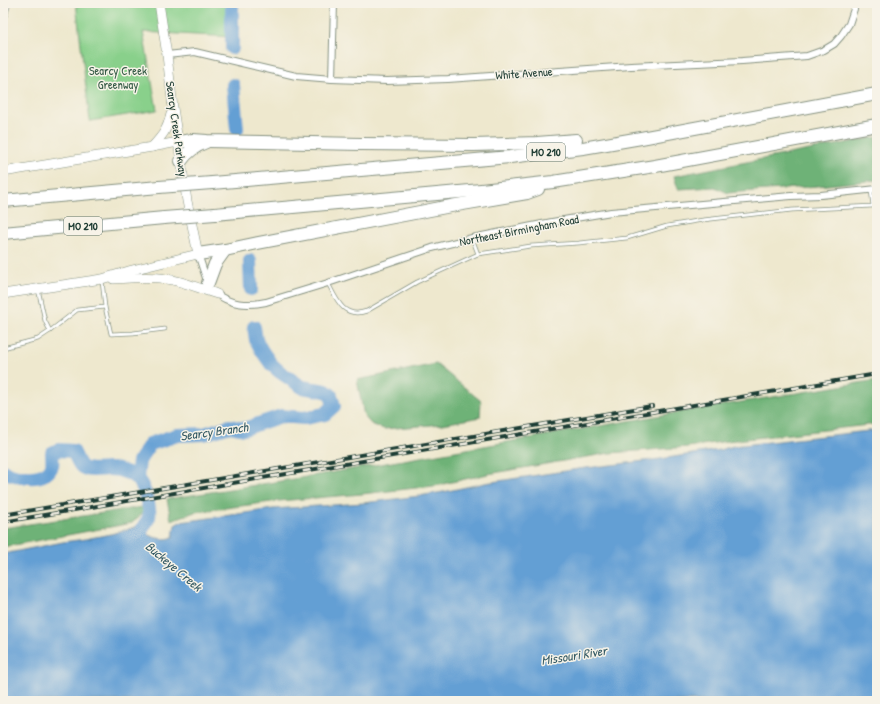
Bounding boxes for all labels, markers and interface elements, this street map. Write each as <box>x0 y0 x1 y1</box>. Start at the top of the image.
park label: Searcy Creek Greenway <box>89 62 147 93</box>
street label: White Avenue <box>495 63 553 83</box>
street label: Searcy Creek Parkway <box>162 80 192 178</box>
road number: MO 210 <box>527 143 565 161</box>
street label: Northeast Birmingham Road <box>458 210 580 250</box>
road number: MO 210 <box>64 217 102 235</box>
water label: Searcy Branch <box>179 417 250 445</box>
water label: Buckeye Creek <box>142 537 207 596</box>
water label: Missouri River <box>540 641 610 669</box>

